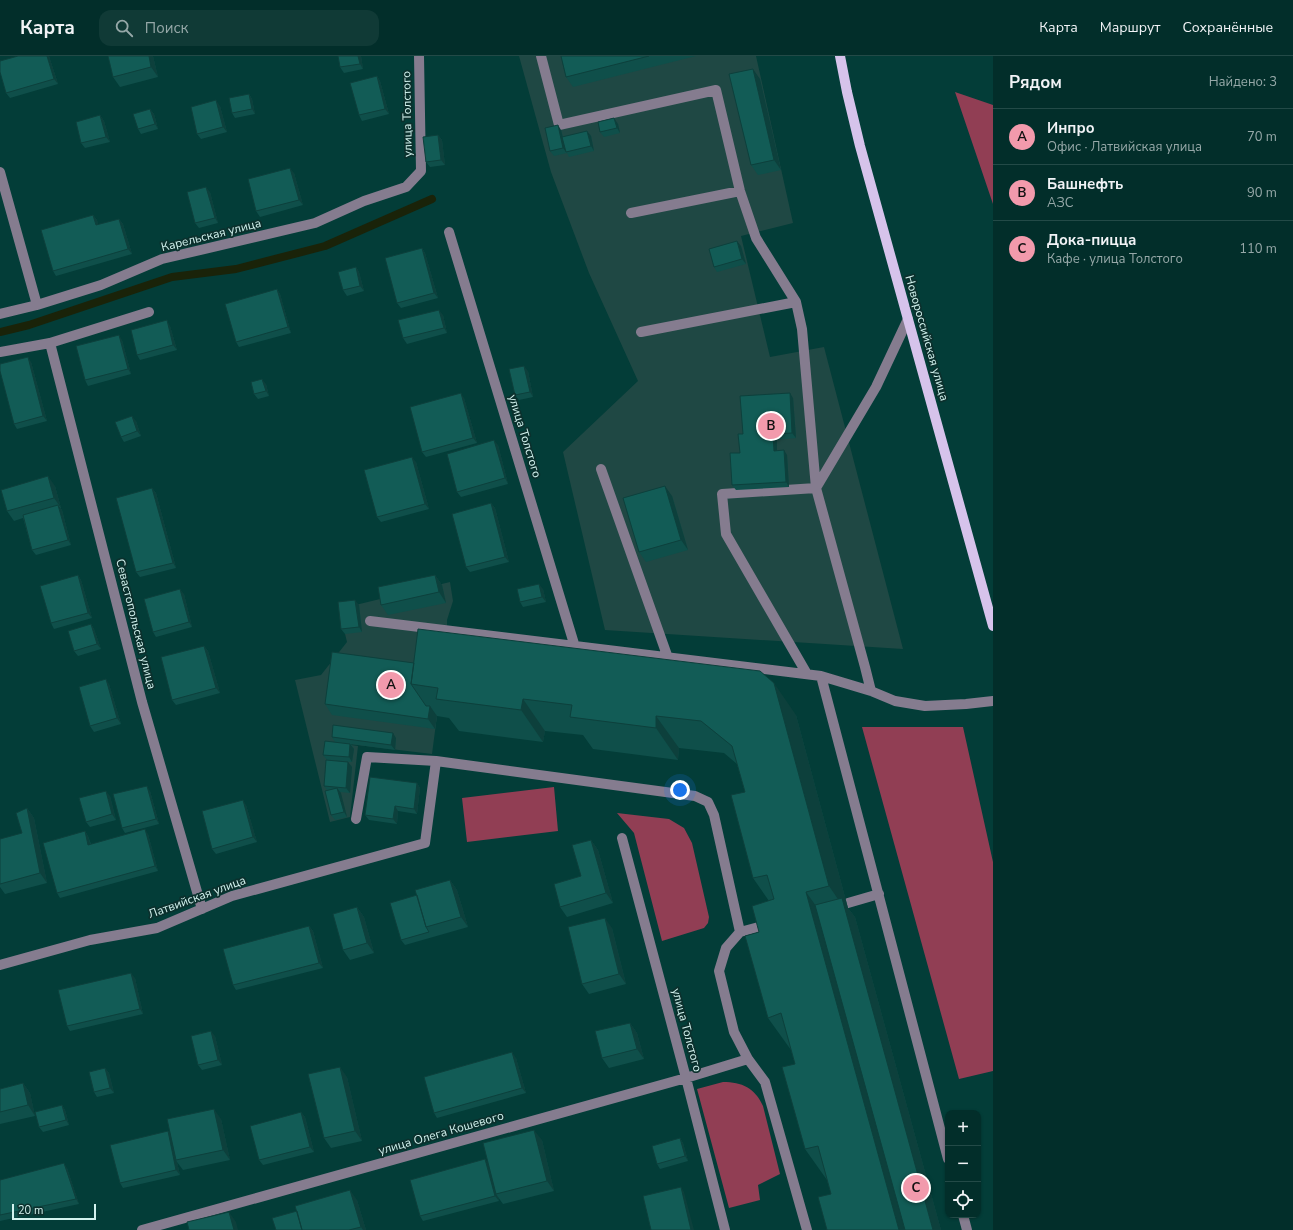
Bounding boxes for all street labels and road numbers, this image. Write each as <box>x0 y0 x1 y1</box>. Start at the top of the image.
street label: улица Толстого <box>398 71 416 157</box>
street label: Карельская улица <box>159 215 263 255</box>
street label: Новороссийская улица <box>901 273 953 403</box>
street label: улица Толстого <box>505 392 545 480</box>
street label: Севастопольская улица <box>112 557 160 691</box>
street label: Латвийская улица <box>146 872 248 922</box>
street label: улица Толстого <box>668 986 706 1074</box>
street label: улица Олега Кошевого <box>376 1107 506 1159</box>

